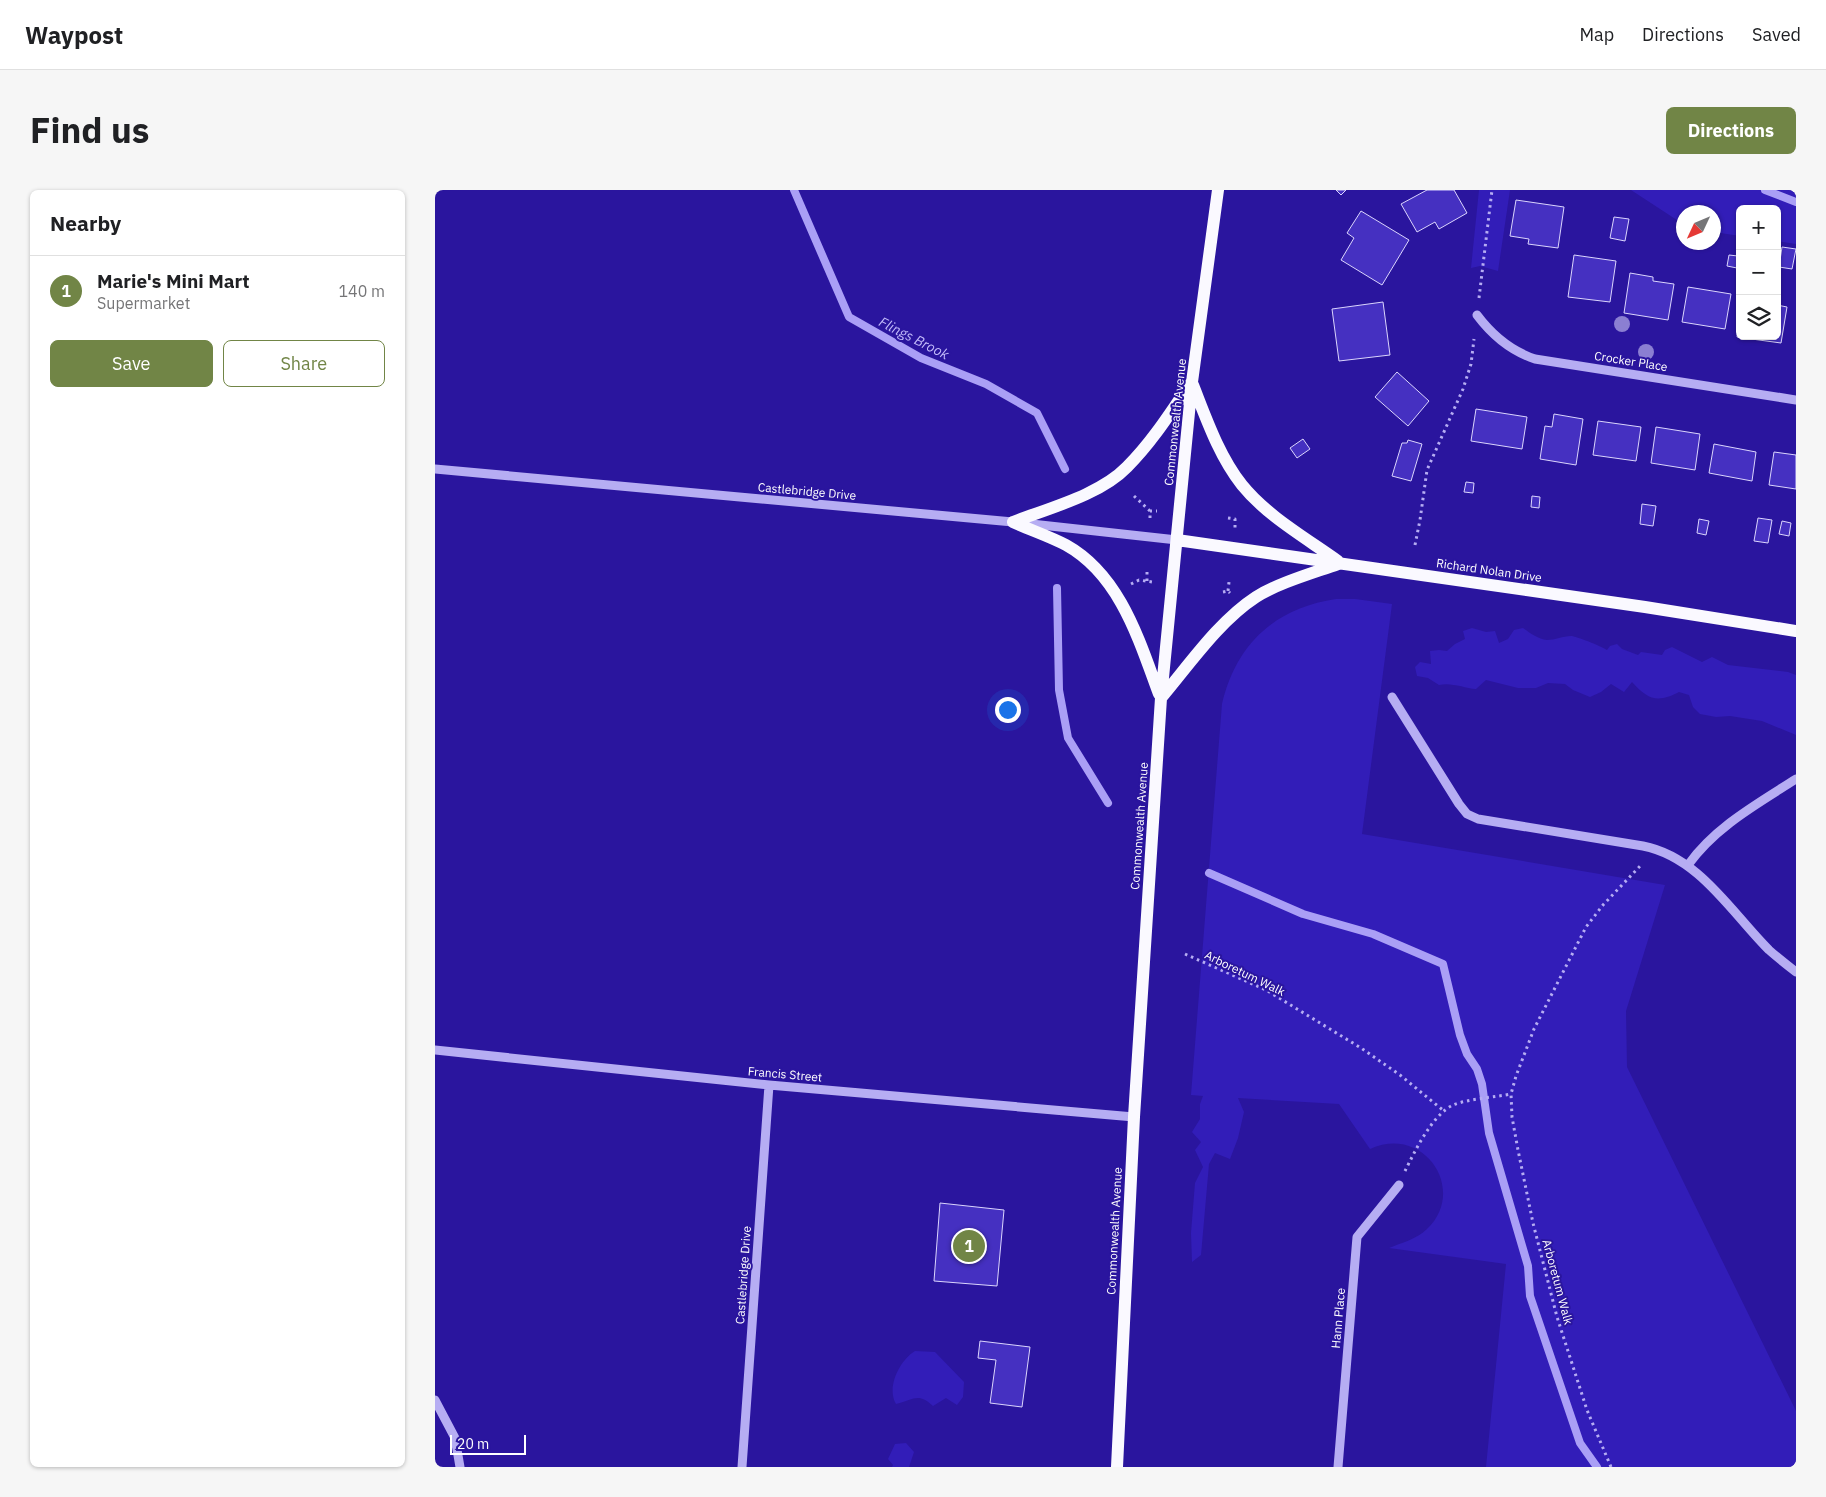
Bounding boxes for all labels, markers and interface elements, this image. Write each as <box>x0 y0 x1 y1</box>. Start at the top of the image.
text: Waypost <box>25 19 123 51</box>
text: Map <box>1579 23 1614 46</box>
text: Directions <box>1642 23 1724 46</box>
text: Saved <box>1752 23 1801 46</box>
text: Find us <box>30 107 149 153</box>
button: Directions <box>1666 107 1796 154</box>
north arrow <box>1676 205 1721 250</box>
map controls <box>1736 205 1781 340</box>
button: + <box>1736 205 1781 250</box>
text: Nearby <box>50 209 121 237</box>
button: − <box>1736 250 1781 295</box>
text: Marie's Mini Mart <box>97 269 250 293</box>
text: 1 <box>61 281 71 301</box>
text: 140 m <box>338 281 385 301</box>
text: Supermarket <box>97 293 190 313</box>
button: layers <box>1736 295 1781 340</box>
water label: Flings Brook <box>876 313 953 364</box>
button: Save <box>50 340 213 387</box>
button: Share <box>223 340 385 387</box>
street label: Crocker Place <box>1593 348 1669 374</box>
street label: Commonwealth Avenue <box>1161 357 1189 486</box>
street label: Castlebridge Drive <box>757 479 857 503</box>
street label: Richard Nolan Drive <box>1435 555 1543 585</box>
your location <box>995 697 1021 723</box>
street label: Commonwealth Avenue <box>1127 761 1151 890</box>
street label: Arboretum Walk <box>1202 947 1288 999</box>
street label: Francis Street <box>747 1063 823 1085</box>
street label: Commonwealth Avenue <box>1103 1166 1125 1295</box>
street label: Castlebridge Drive <box>732 1225 754 1325</box>
pin: 1 <box>953 1227 985 1265</box>
street label: Arboretum Walk <box>1539 1238 1577 1327</box>
street label: Hann Place <box>1328 1287 1348 1349</box>
scale bar <box>450 1432 526 1455</box>
text: 20 m <box>457 1435 489 1453</box>

